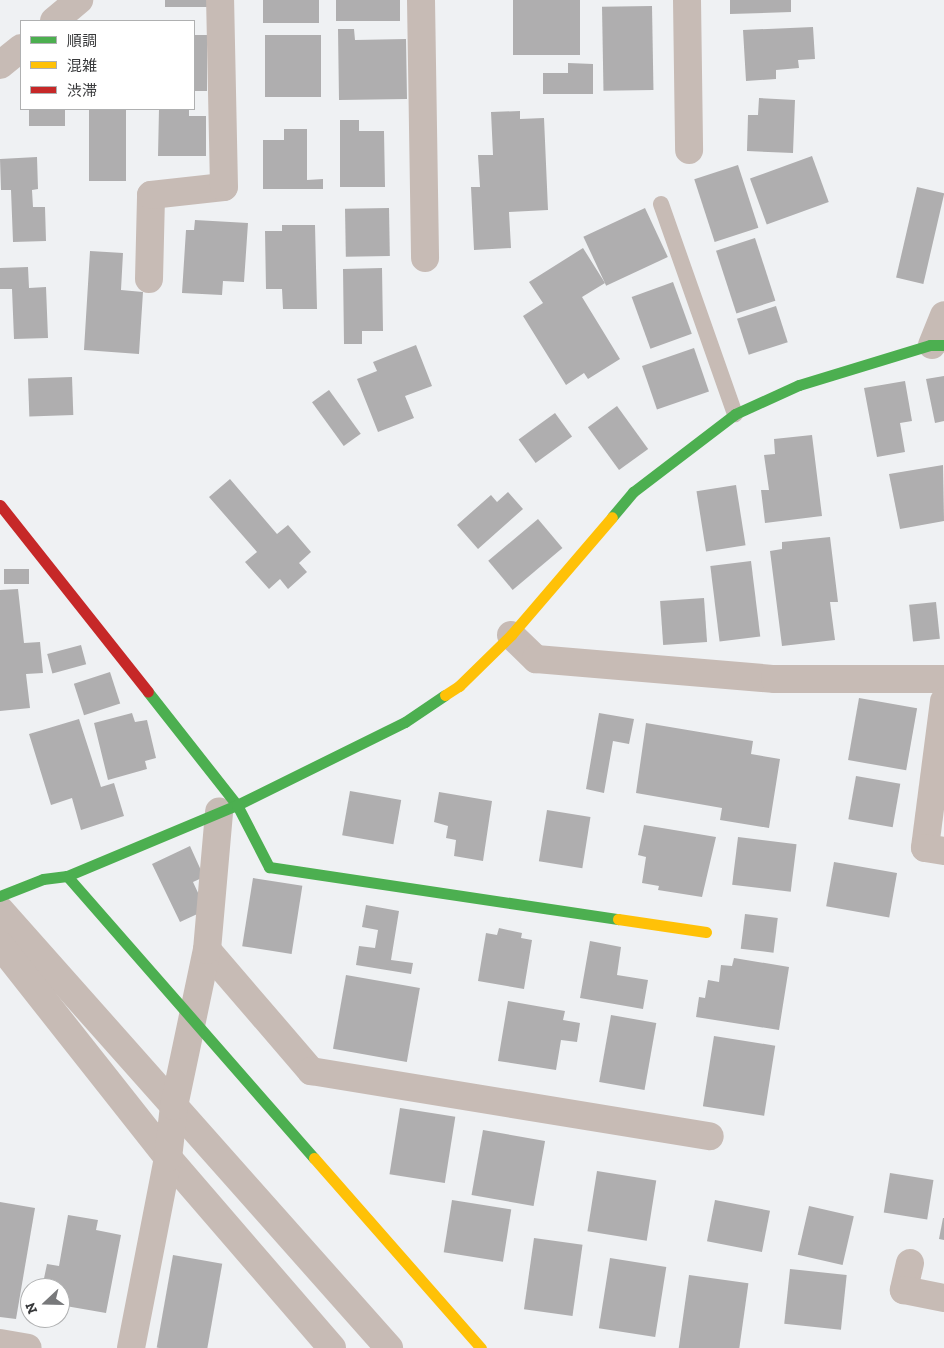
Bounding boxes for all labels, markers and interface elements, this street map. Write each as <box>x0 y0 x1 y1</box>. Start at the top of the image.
legend <box>20 20 195 110</box>
text: 順調 <box>67 32 97 50</box>
text: 混雑 <box>67 57 97 75</box>
text: 渋滞 <box>67 82 97 100</box>
north arrow <box>20 1278 70 1328</box>
text: N <box>22 1300 41 1316</box>

